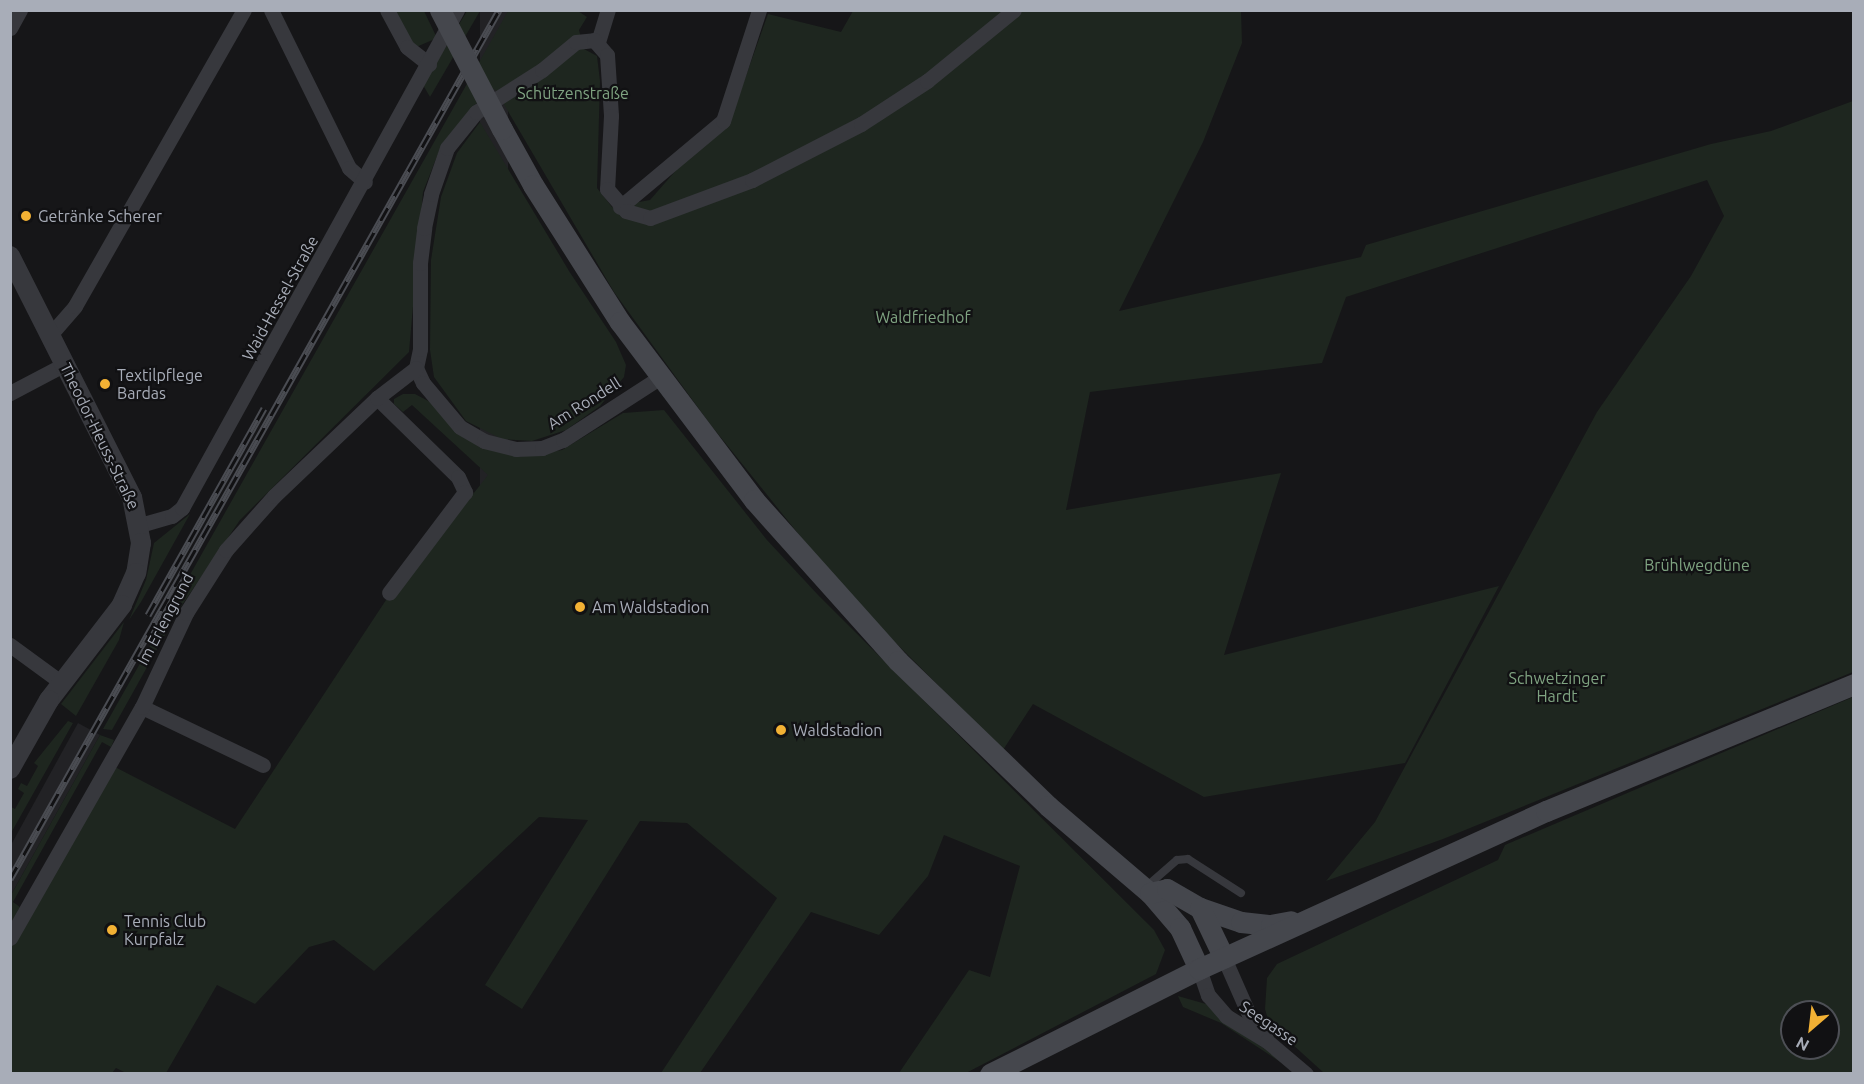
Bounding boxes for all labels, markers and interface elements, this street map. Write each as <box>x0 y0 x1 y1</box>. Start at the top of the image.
park label: Schützenstraße <box>517 83 629 103</box>
place label: Getränke Scherer <box>38 206 162 226</box>
marker: Getränke Scherer <box>19 209 33 223</box>
street label: Waid-Hessel-Straße <box>238 232 322 364</box>
park label: Waldfriedhof <box>875 307 971 327</box>
street label: Theodor-Heuss-Straße <box>56 360 144 512</box>
place label: Textilpflege Bardas <box>117 365 203 403</box>
street label: Am Rondell <box>544 373 624 433</box>
marker: Textilpflege Bardas <box>98 377 112 391</box>
park label: Brühlwegdüne <box>1644 555 1750 575</box>
street label: Im Erlengrund <box>133 570 197 668</box>
place label: Am Waldstadion <box>592 597 709 617</box>
marker: Am Waldstadion <box>573 600 587 614</box>
park label: Schwetzinger Hardt <box>1509 668 1605 706</box>
place label: Waldstadion <box>793 720 882 740</box>
marker: Waldstadion <box>774 723 788 737</box>
place label: Tennis Club Kurpfalz <box>124 911 206 949</box>
marker: Tennis Club Kurpfalz <box>105 923 119 937</box>
street label: Seegasse <box>1236 997 1302 1049</box>
north arrow <box>1780 1000 1840 1060</box>
text: N <box>1793 1033 1812 1055</box>

